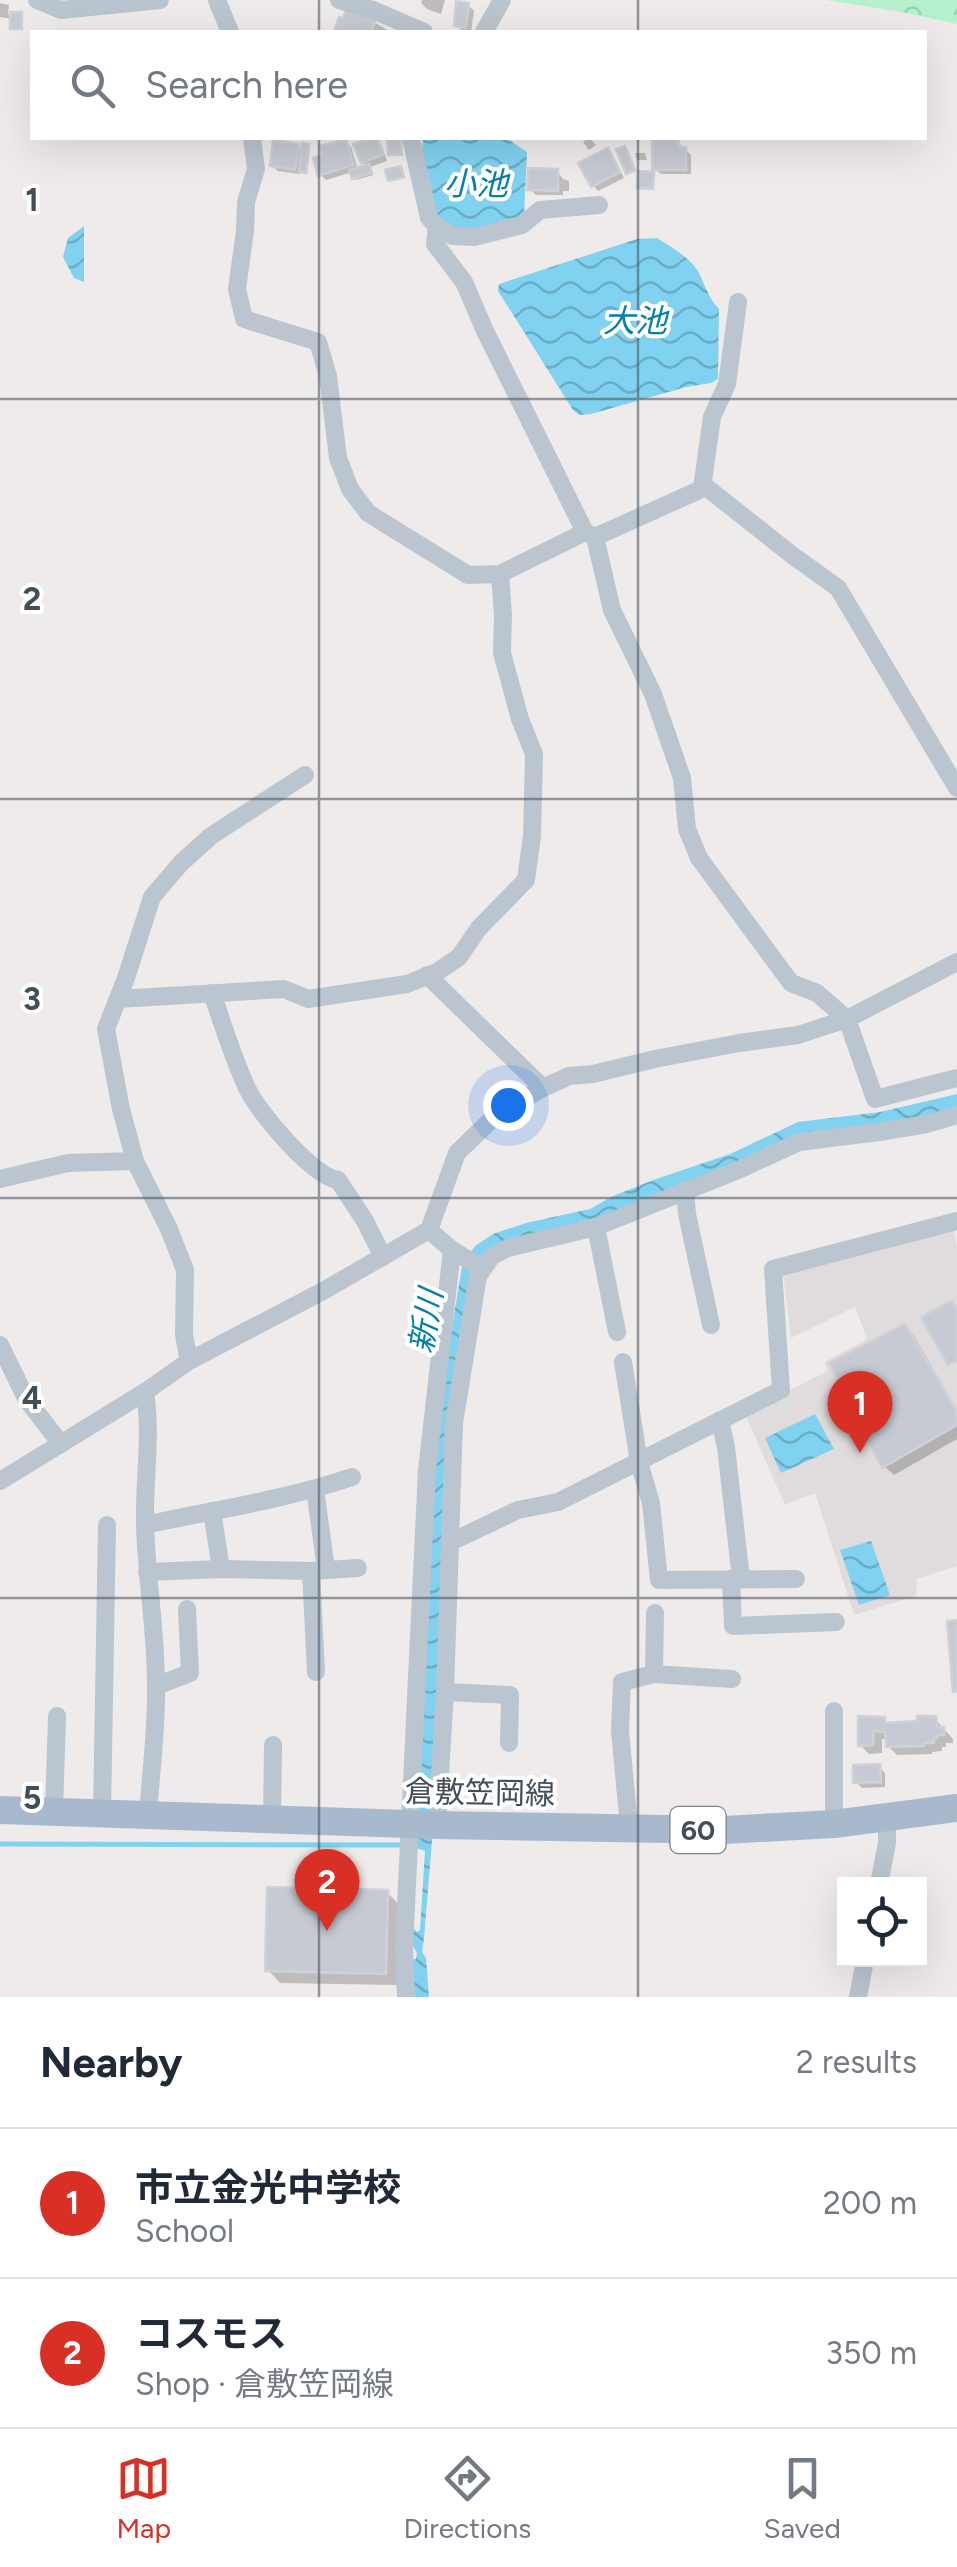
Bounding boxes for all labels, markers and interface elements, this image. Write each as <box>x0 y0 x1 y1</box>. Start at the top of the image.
search box <box>30 30 927 140</box>
icon: search <box>65 58 120 113</box>
text: Search here <box>145 62 348 108</box>
water label: 小池 <box>444 165 511 203</box>
text: 1 <box>25 181 39 219</box>
water label: 大池 <box>603 302 670 340</box>
text: 2 <box>23 580 41 618</box>
text: 3 <box>23 980 41 1018</box>
your location <box>483 1080 534 1131</box>
water label: 新川 <box>402 1283 451 1356</box>
pin: 1 <box>828 1370 892 1453</box>
text: 4 <box>22 1379 42 1417</box>
street label: 倉敷笠岡線 <box>405 1773 555 1812</box>
text: 5 <box>23 1779 41 1817</box>
road number: 60 <box>670 1807 726 1853</box>
pin: 2 <box>294 1848 360 1931</box>
map controls <box>837 1877 927 1967</box>
button: locate <box>837 1877 927 1967</box>
text: Nearby <box>40 2037 182 2088</box>
text: 2 results <box>796 2043 917 2081</box>
text: 市立金光中学校 <box>135 2165 401 2211</box>
text: 1 <box>66 2184 79 2222</box>
text: 200 m <box>823 2184 917 2222</box>
text: School <box>135 2212 234 2250</box>
text: コスモス <box>135 2311 287 2357</box>
text: 2 <box>63 2334 82 2372</box>
text: 350 m <box>826 2334 917 2372</box>
text: Shop · 倉敷笠岡線 <box>135 2365 394 2403</box>
tab: Map <box>116 2451 171 2545</box>
tab: Directions <box>404 2451 531 2545</box>
tab: Saved <box>764 2451 841 2545</box>

